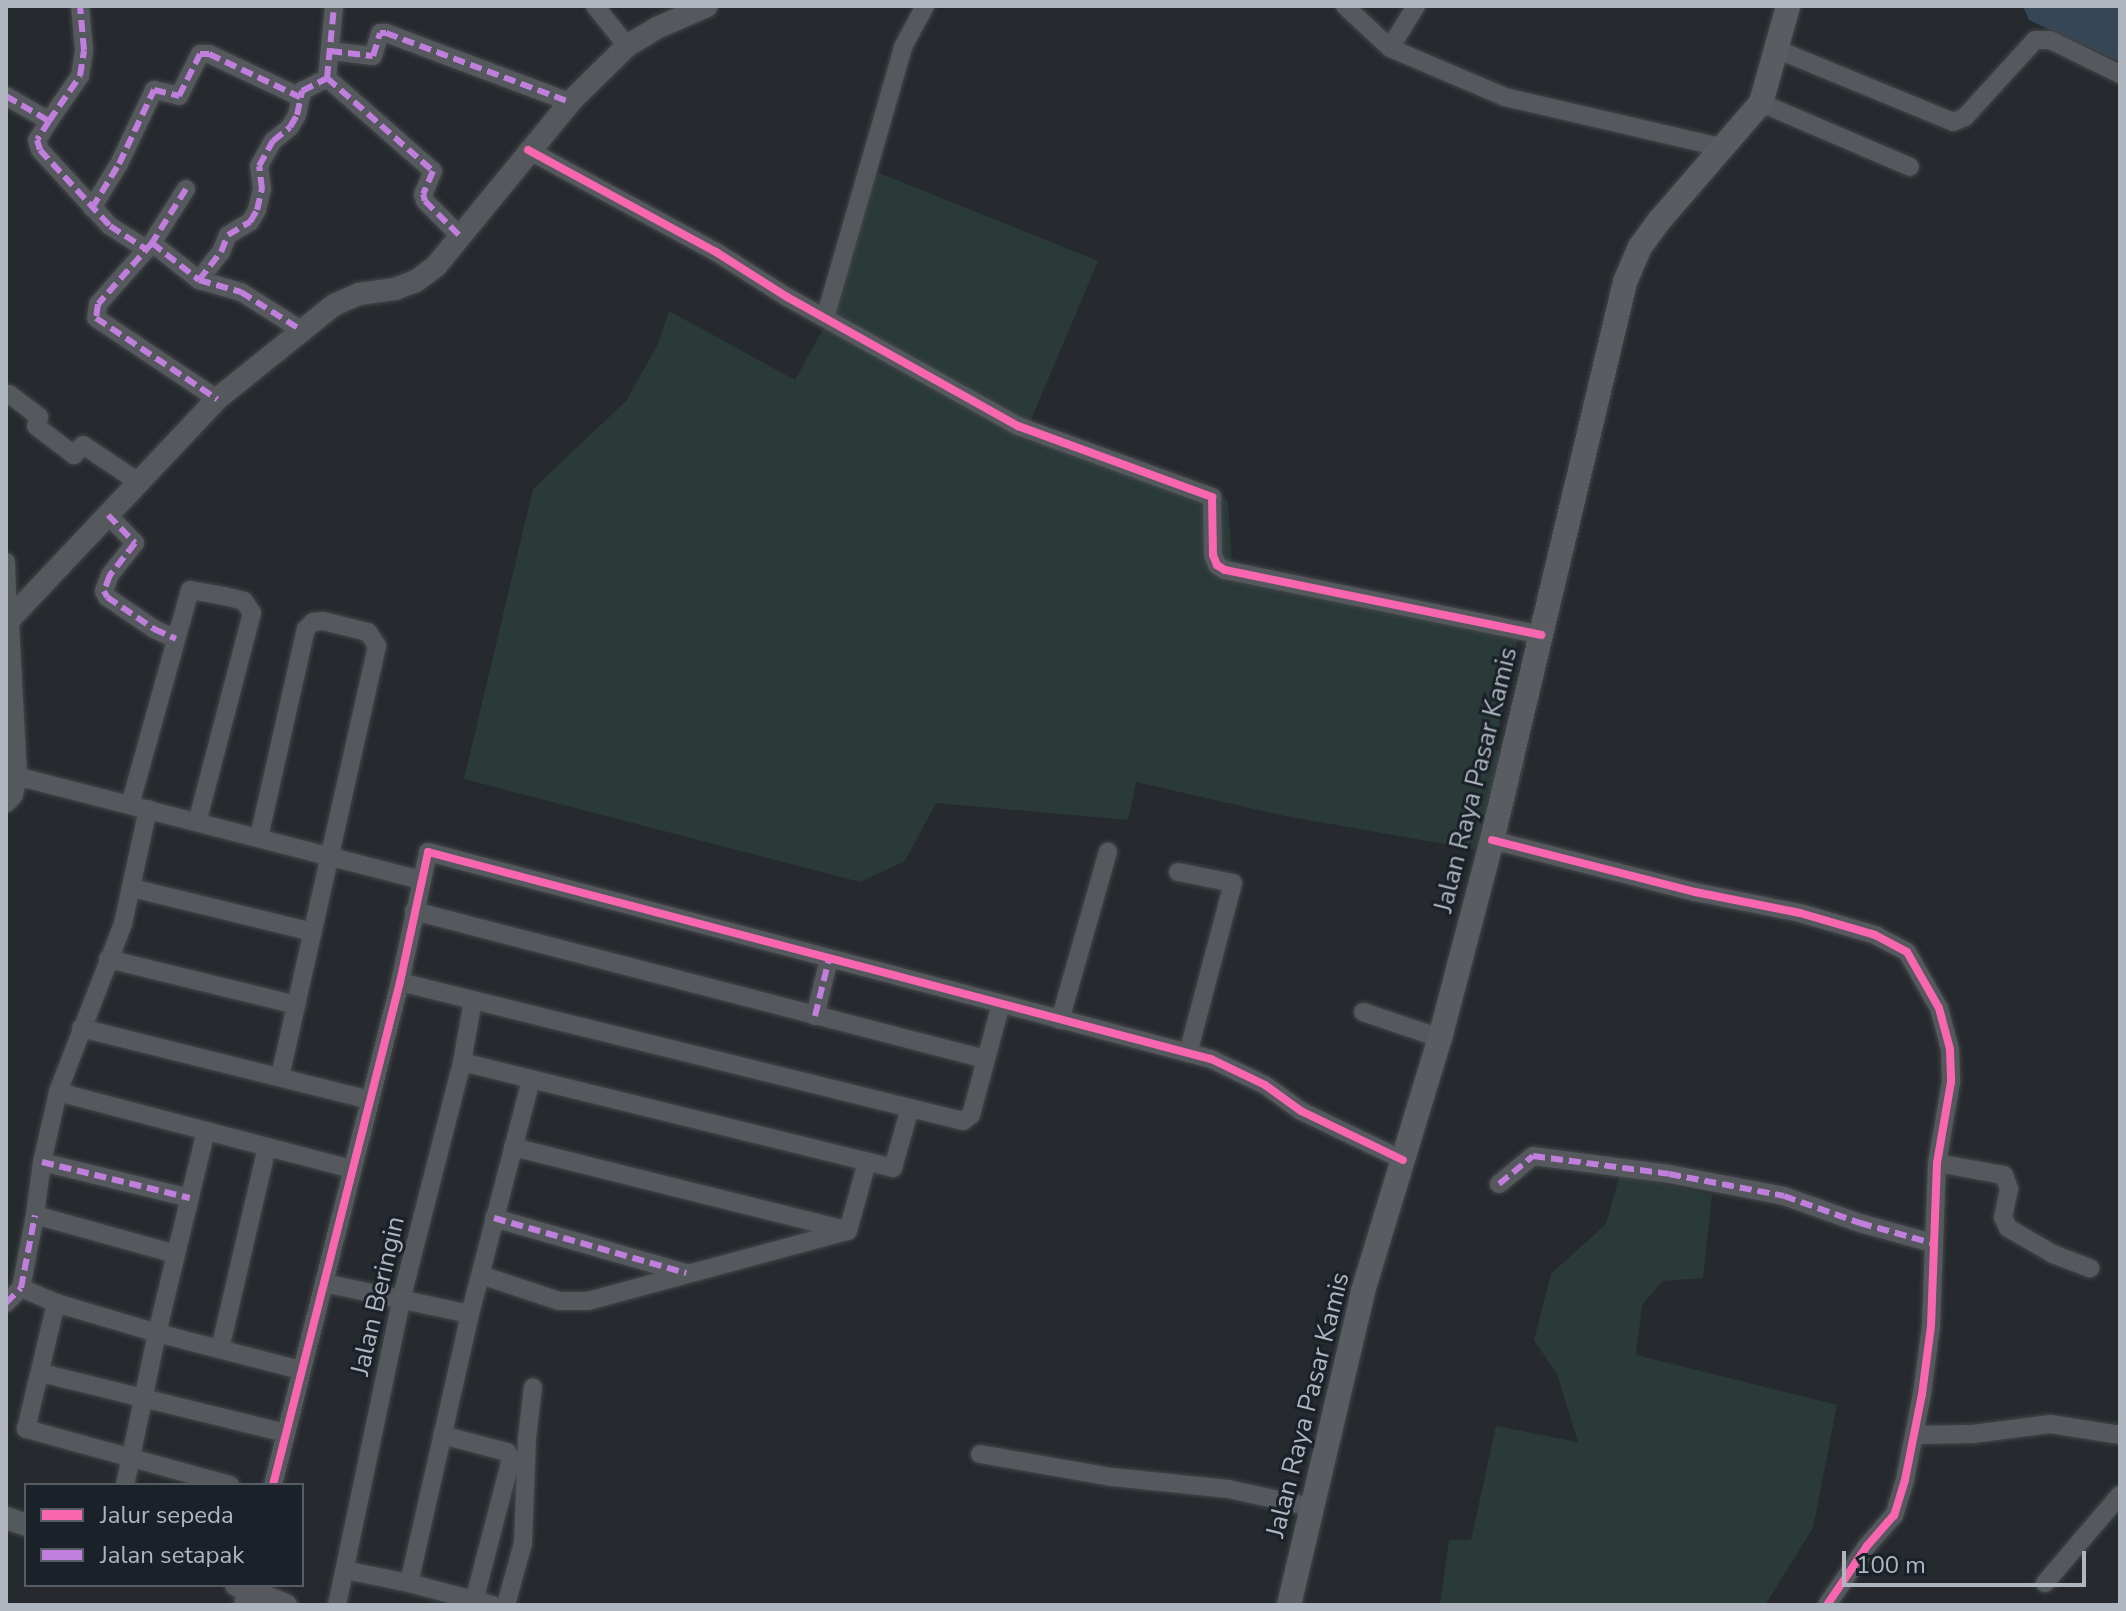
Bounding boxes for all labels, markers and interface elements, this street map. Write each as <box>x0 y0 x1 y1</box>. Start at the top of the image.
street label: Jalan Raya Pasar Kamis <box>1428 644 1524 916</box>
street label: Jalan Beringin <box>345 1213 411 1379</box>
street label: Jalan Raya Pasar Kamis <box>1260 1269 1356 1541</box>
legend <box>24 1483 304 1587</box>
text: Jalur sepeda <box>100 1499 234 1531</box>
scale bar <box>1846 1535 2090 1585</box>
text: Jalan setapak <box>100 1539 244 1571</box>
text: 100 m <box>1856 1549 1926 1581</box>

